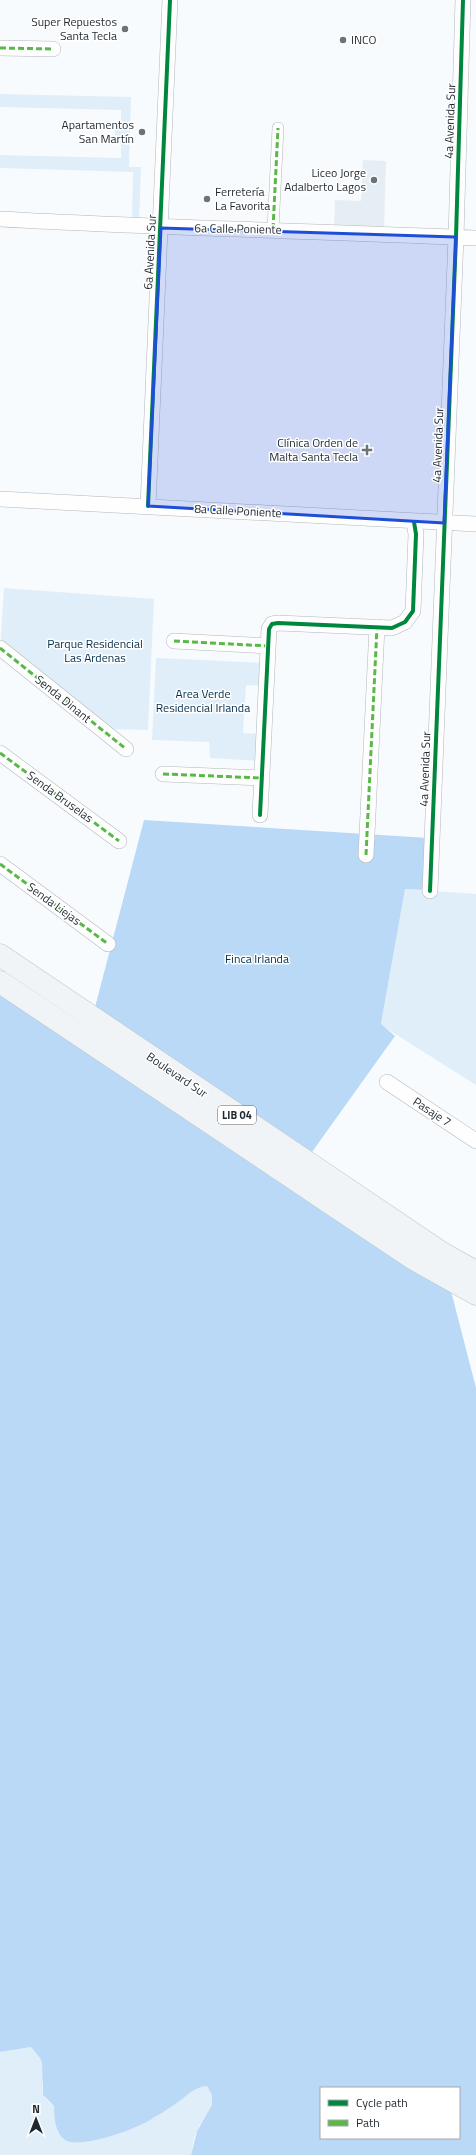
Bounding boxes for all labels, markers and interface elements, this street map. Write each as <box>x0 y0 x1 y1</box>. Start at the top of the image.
place label: Super Repuestos Santa Tecla <box>31 12 117 45</box>
marker: Super Repuestos Santa Tecla <box>120 24 130 34</box>
place label: INCO <box>351 30 376 49</box>
marker: INCO <box>338 35 348 45</box>
street label: 4a Avenida Sur <box>439 83 460 159</box>
place label: Apartamentos San Martín <box>62 115 134 148</box>
marker: Apartamentos San Martín <box>137 127 147 137</box>
place label: Liceo Jorge Adalberto Lagos <box>284 163 366 196</box>
marker: Liceo Jorge Adalberto Lagos <box>369 175 379 185</box>
place label: Ferretería La Favorita <box>215 182 270 215</box>
marker: Ferretería La Favorita <box>202 194 212 204</box>
street label: 6a Avenida Sur <box>138 214 161 290</box>
street label: 6a Calle Poniente <box>194 218 282 239</box>
street label: 4a Avenida Sur <box>427 407 448 483</box>
place label: Clínica Orden de Malta Santa Tecla <box>269 433 358 466</box>
marker: Clínica Orden de Malta Santa Tecla <box>361 444 373 456</box>
street label: 8a Calle Poniente <box>194 499 282 522</box>
park label: Parque Residencial Las Ardenas <box>47 634 143 667</box>
street label: Senda Dinant <box>31 670 96 728</box>
park label: Area Verde Residencial Irlanda <box>156 684 250 717</box>
street label: 4a Avenida Sur <box>414 731 435 807</box>
street label: Senda Bruselas <box>23 766 98 827</box>
street label: Senda Liejas <box>23 877 86 930</box>
park label: Finca Irlanda <box>225 949 289 968</box>
street label: Boulevard Sur <box>143 1047 212 1102</box>
street label: Pasaje 7 <box>409 1092 455 1131</box>
road number: LIB 04 <box>218 1106 256 1124</box>
legend <box>320 2087 460 2139</box>
text: Cycle path <box>356 2093 408 2112</box>
north arrow <box>16 2099 56 2139</box>
text: N <box>32 2101 40 2117</box>
text: Path <box>356 2113 380 2132</box>

